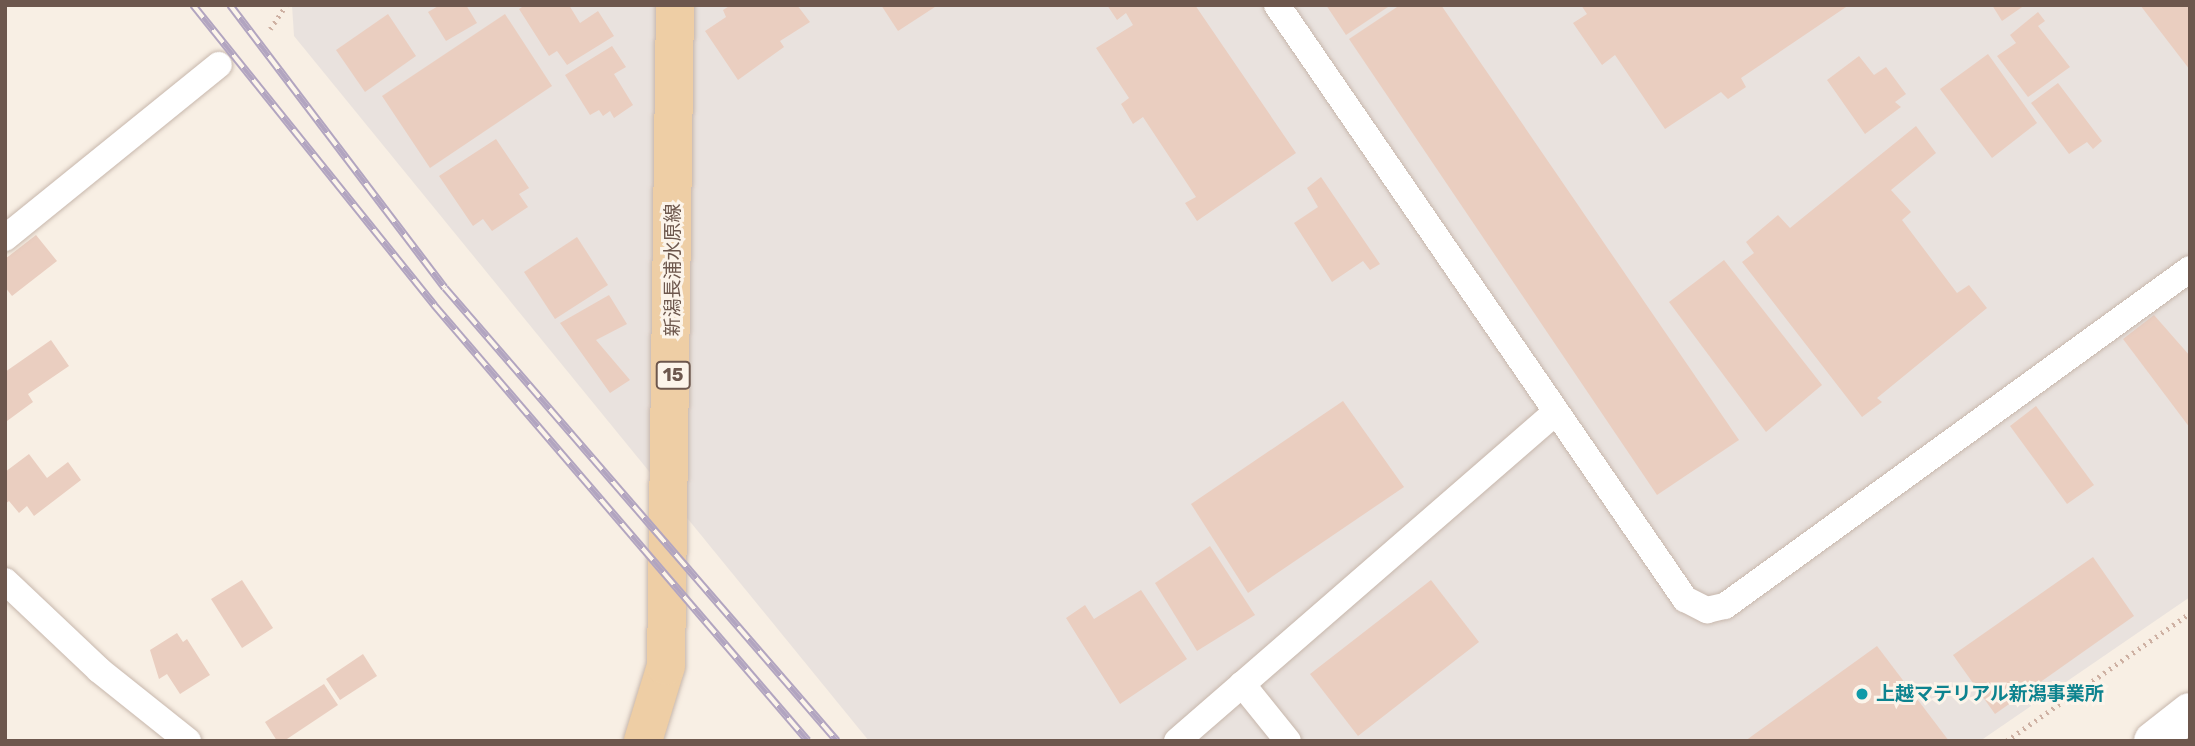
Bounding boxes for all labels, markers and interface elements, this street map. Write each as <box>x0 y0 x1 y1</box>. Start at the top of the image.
street label: 新潟長浦水原線 <box>662 204 684 336</box>
road number: 15 <box>656 360 690 390</box>
place label: 上越マテリアル新潟事業所 <box>1876 683 2104 705</box>
marker: 上越マテリアル新潟事業所 <box>1854 686 1870 702</box>

